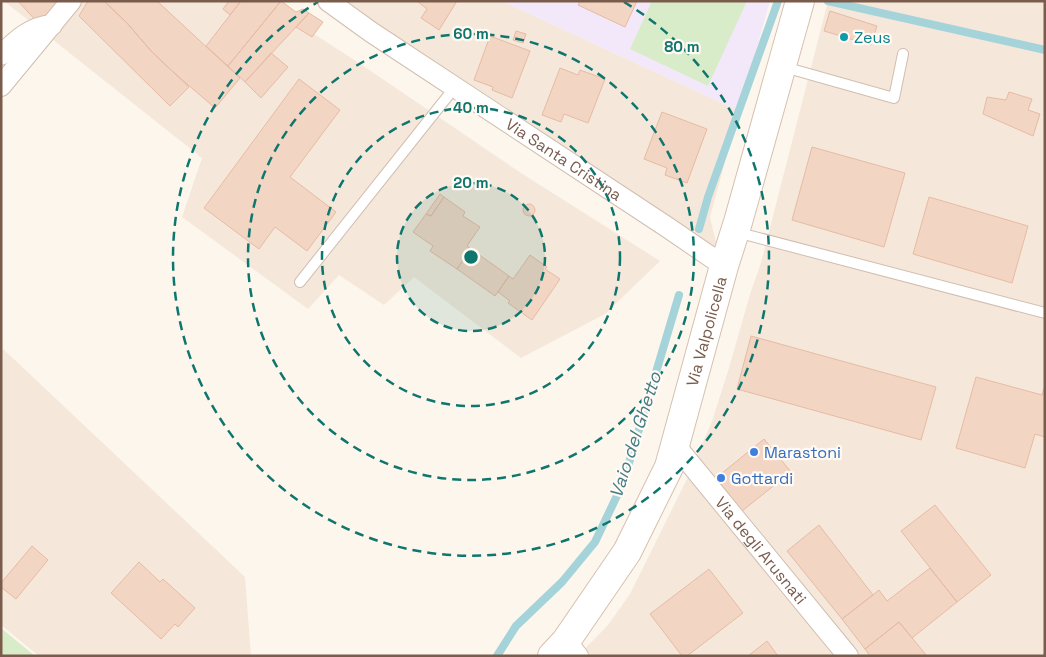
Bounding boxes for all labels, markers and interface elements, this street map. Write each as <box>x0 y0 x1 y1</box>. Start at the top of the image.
text: 60 m <box>453 24 489 43</box>
place label: Zeus <box>854 27 891 48</box>
marker: Zeus <box>838 31 850 43</box>
text: 80 m <box>664 37 700 56</box>
text: 40 m <box>453 98 489 117</box>
street label: Via Santa Cristina <box>502 113 626 205</box>
text: 20 m <box>453 173 489 192</box>
centre of rings <box>462 248 480 266</box>
street label: Via Valpolicella <box>681 274 731 389</box>
water label: Vaio del Ghetto <box>604 368 666 501</box>
place label: Marastoni <box>764 442 841 463</box>
marker: Marastoni <box>748 446 760 458</box>
place label: Gottardi <box>731 468 793 489</box>
marker: Gottardi <box>715 472 727 484</box>
street label: Via degli Arusnati <box>711 492 812 608</box>

